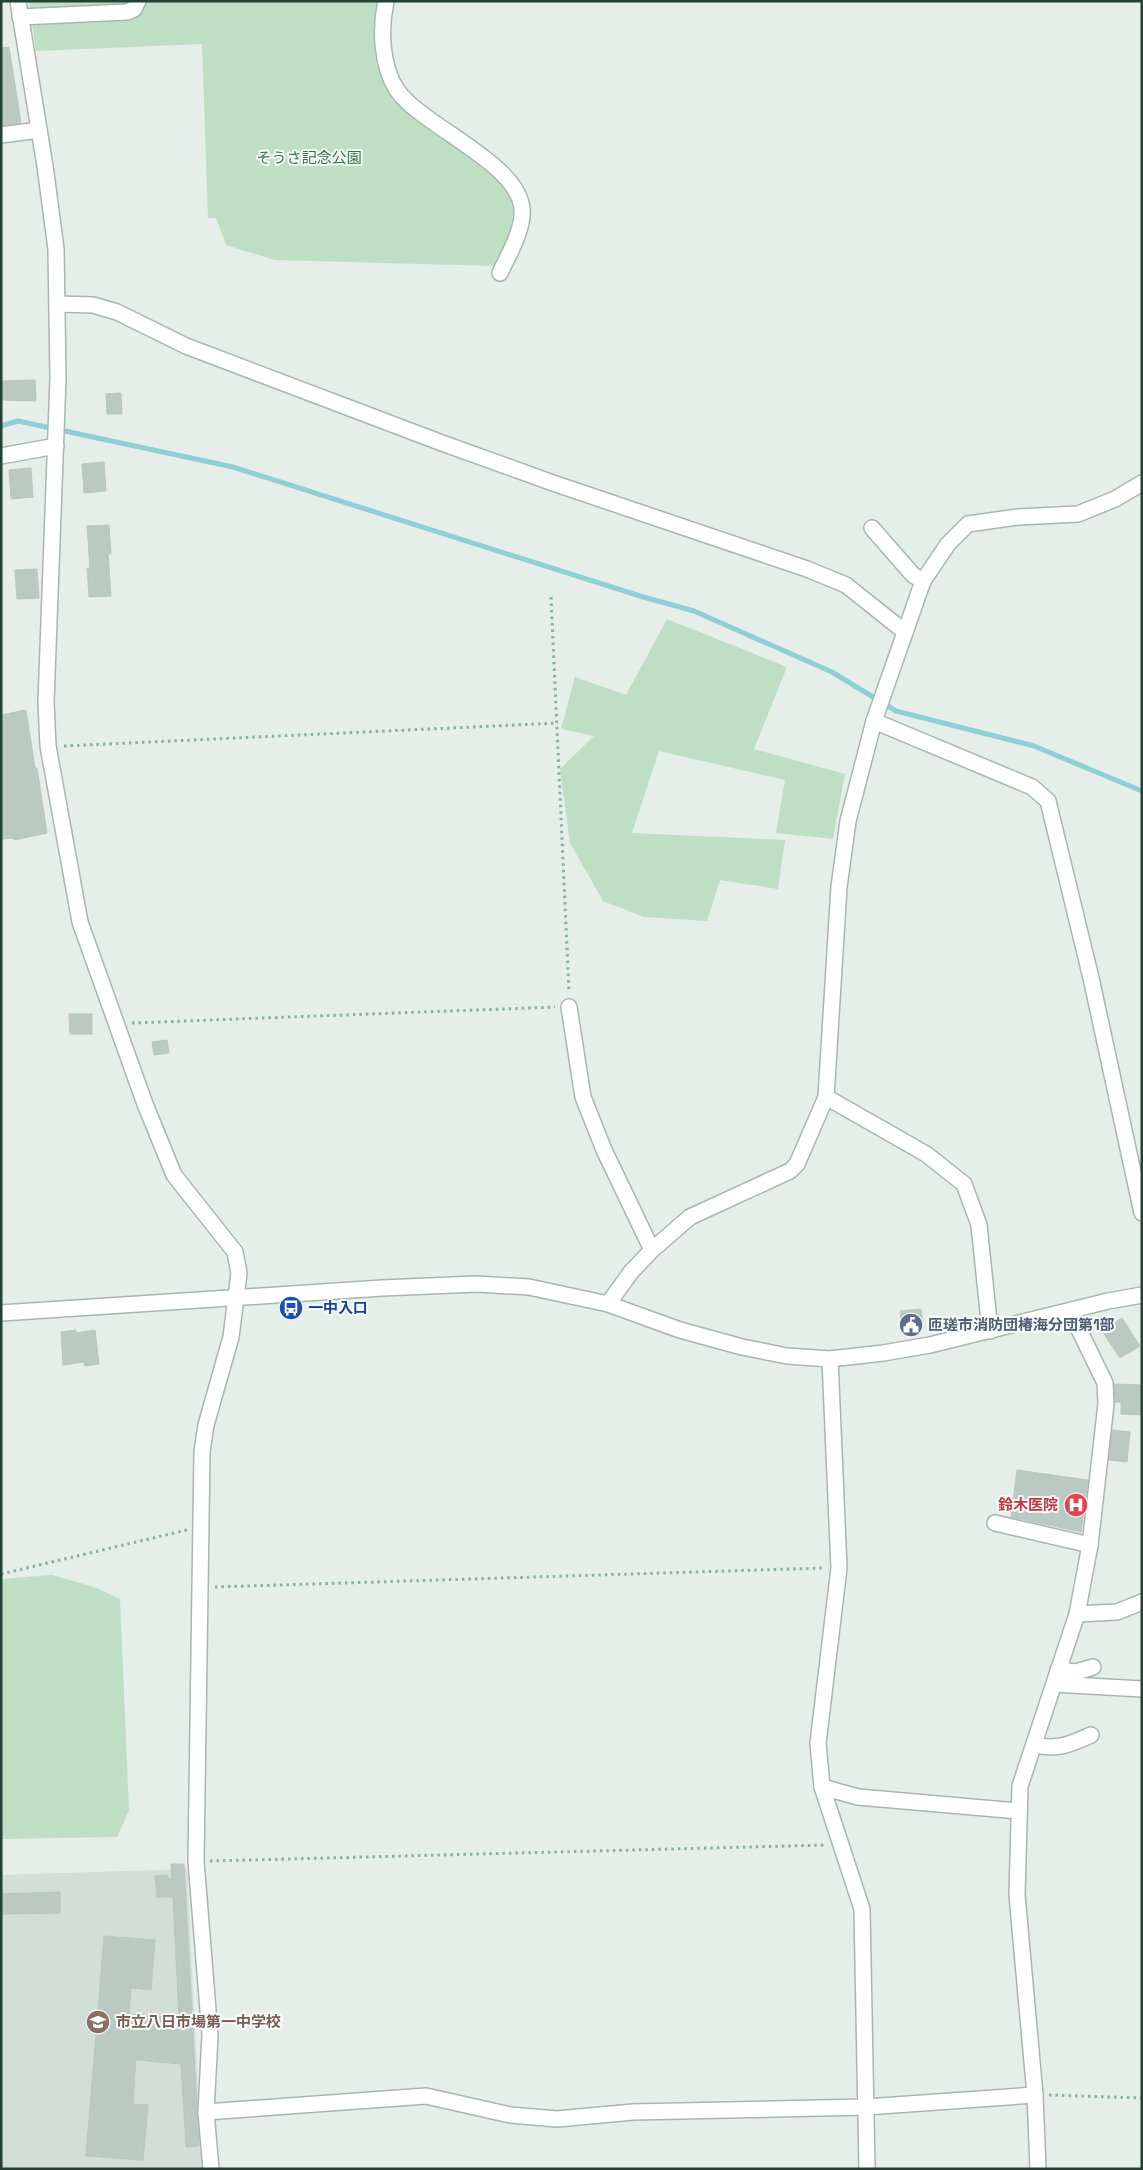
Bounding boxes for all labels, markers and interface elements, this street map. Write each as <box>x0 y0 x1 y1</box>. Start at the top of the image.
park label: そうさ記念公園 <box>256 148 362 167</box>
bus stop icon: 一中入口 <box>278 1295 304 1321</box>
place label: 一中入口 <box>308 1298 368 1317</box>
public building icon: 匝瑳市消防団椿海分団第1部 <box>898 1312 924 1338</box>
place label: 匝瑳市消防団椿海分団第1部 <box>928 1315 1115 1334</box>
hospital icon: 鈴木医院 <box>1063 1492 1089 1518</box>
place label: 鈴木医院 <box>998 1495 1058 1514</box>
school or university icon: 市立八日市場第一中学校 <box>85 2009 111 2035</box>
place label: 市立八日市場第一中学校 <box>116 2012 281 2031</box>

